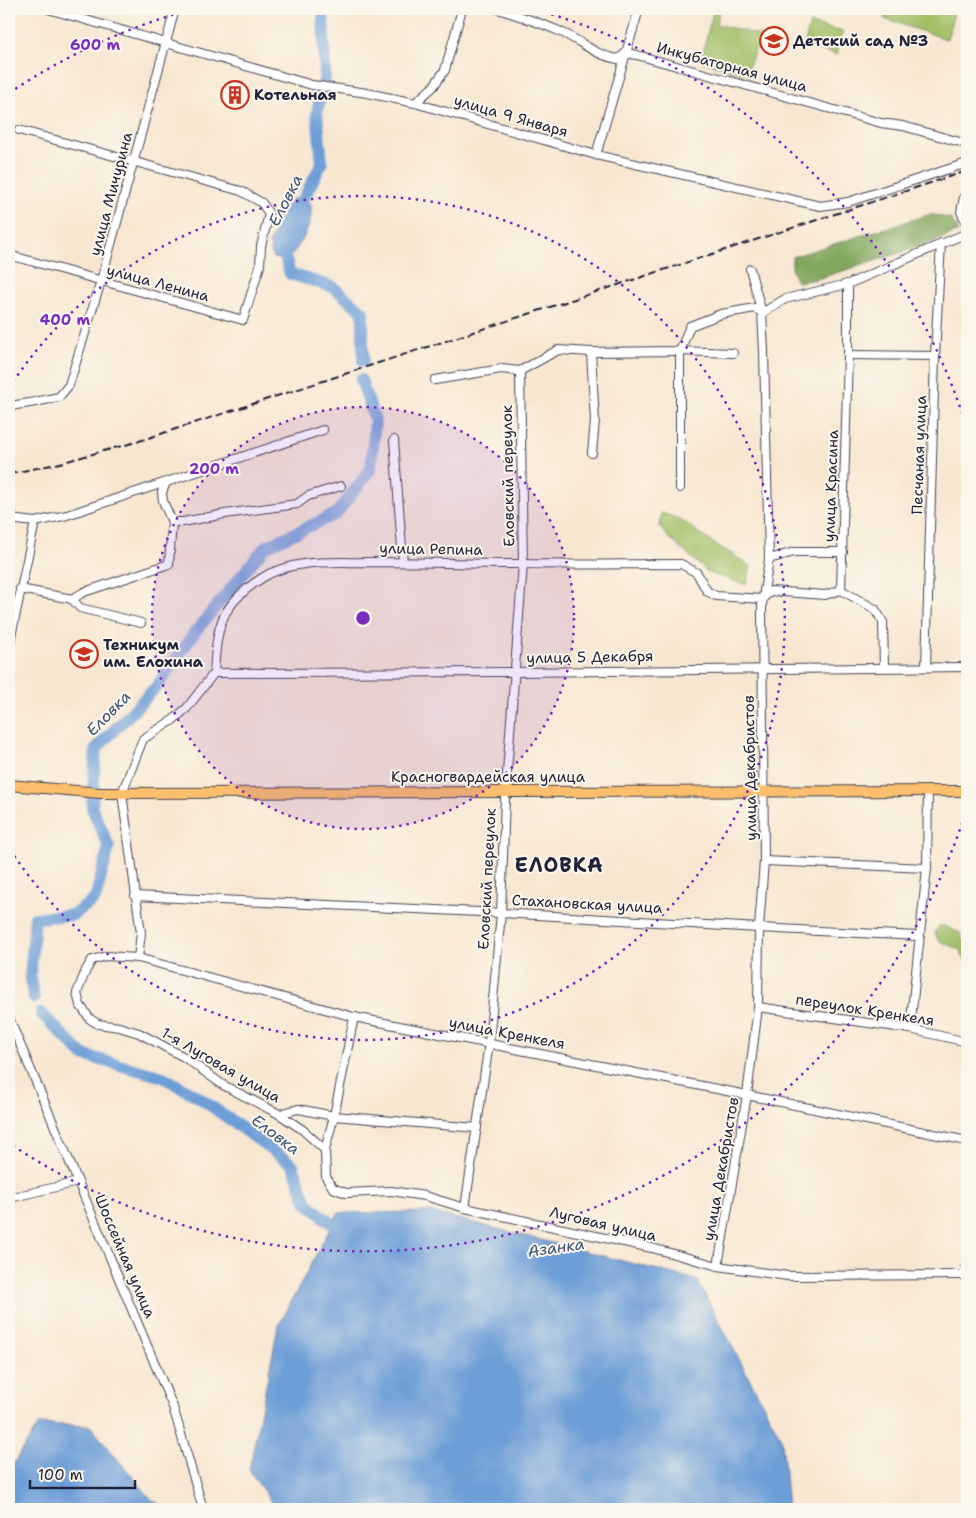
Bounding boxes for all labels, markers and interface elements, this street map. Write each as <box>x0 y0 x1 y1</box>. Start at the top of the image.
school or university icon: Детский сад №3 <box>759 26 789 56</box>
place label: Детский сад №3 <box>793 31 928 51</box>
text: 600 m <box>70 35 120 55</box>
street label: Инкубаторная улица <box>655 37 810 97</box>
building icon: Котельная <box>220 80 250 110</box>
place label: Котельная <box>254 85 337 105</box>
street label: улица 9 Января <box>452 90 570 142</box>
street label: улица Мичурина <box>85 129 137 258</box>
water label: Еловка <box>264 171 307 230</box>
street label: улица Ленина <box>105 260 212 306</box>
text: 400 m <box>40 310 90 330</box>
street label: Песчаная улица <box>907 394 931 515</box>
street label: Еловский переулок <box>497 405 519 547</box>
street label: улица Красина <box>819 429 843 543</box>
text: 200 m <box>189 459 239 479</box>
street label: улица Репина <box>379 538 483 560</box>
centre of rings <box>354 609 372 627</box>
place label: Техникум им. Елохина <box>103 635 204 672</box>
school or university icon: Техникум им. Елохина <box>69 639 99 669</box>
street label: улица 5 Декабря <box>526 646 654 668</box>
water label: Еловка <box>82 686 135 741</box>
street label: улица Декабристов <box>739 695 761 841</box>
street label: Красногвардейская улица <box>391 767 586 787</box>
street label: Еловский переулок <box>473 808 501 950</box>
district label: ЕЛОВКА <box>514 852 604 878</box>
street label: Стахановская улица <box>511 890 663 918</box>
street label: переулок Кренкеля <box>794 989 936 1031</box>
street label: улица Кренкеля <box>447 1012 567 1054</box>
street label: 1-я Луговая улица <box>158 1023 285 1108</box>
street label: улица Декабристов <box>699 1096 743 1242</box>
water label: Еловка <box>247 1109 304 1159</box>
street label: Шоссейная улица <box>90 1191 160 1322</box>
street label: Луговая улица <box>548 1202 659 1246</box>
water label: Азанка <box>526 1233 586 1262</box>
scale bar <box>30 1458 135 1490</box>
text: 100 m <box>38 1465 83 1485</box>

